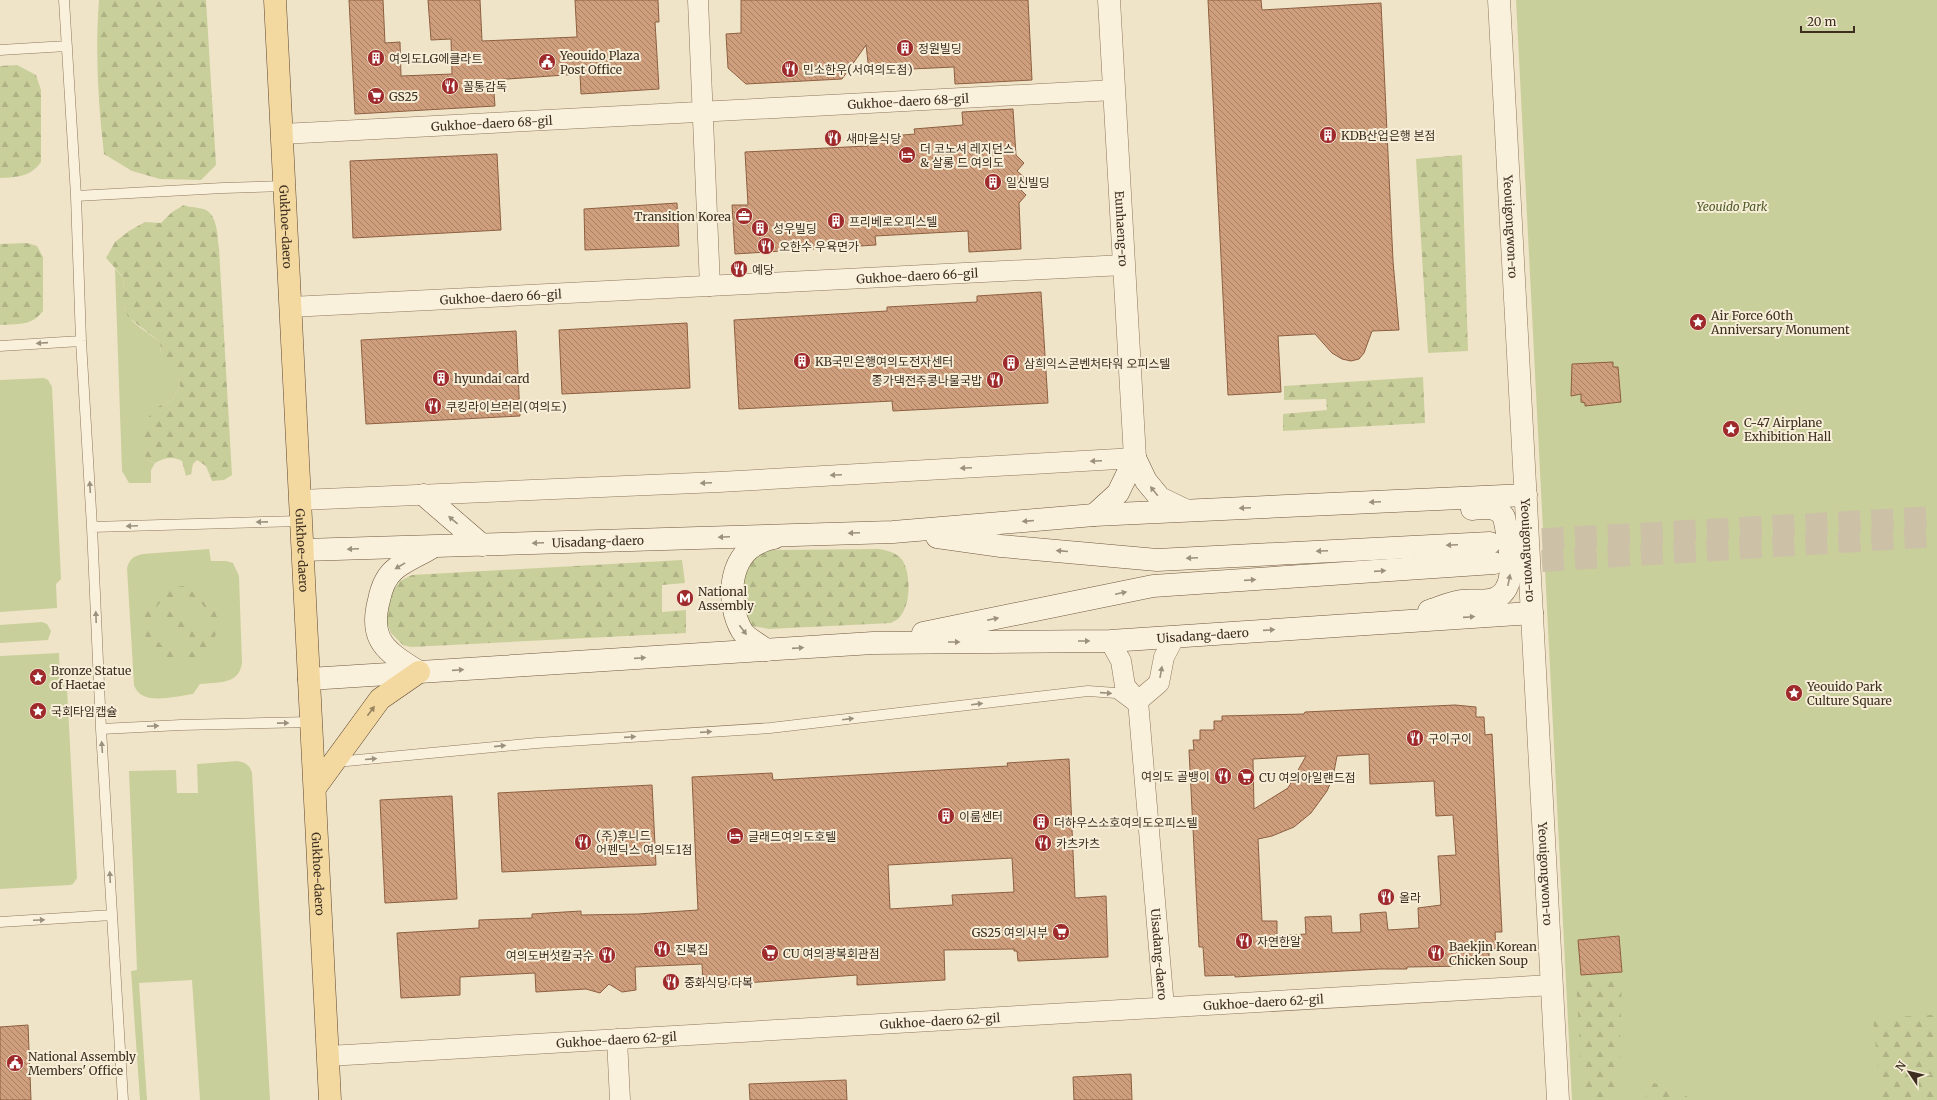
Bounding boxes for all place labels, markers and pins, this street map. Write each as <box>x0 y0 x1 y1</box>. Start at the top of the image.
building icon: 정원빌딩 <box>895 38 915 58</box>
place label: 정원빌딩 <box>918 41 962 56</box>
building icon: 여의도LG에클라트 <box>366 48 386 68</box>
place label: Yeouido Plaza Post Office <box>559 48 640 77</box>
place label: 여의도LG에클라트 <box>389 51 482 66</box>
public building icon: Yeouido Plaza Post Office <box>537 52 557 72</box>
restaurant icon: 민소한우(서여의도점) <box>780 59 800 79</box>
place label: 민소한우(서여의도점) <box>803 62 913 77</box>
restaurant icon: 꼴통감독 <box>440 76 460 96</box>
place label: 꼴통감독 <box>463 79 507 94</box>
supermarket icon: GS25 <box>366 86 386 106</box>
place label: GS25 <box>389 89 418 104</box>
building icon: KDB산업은행 본점 <box>1318 125 1338 145</box>
restaurant icon: 새마을식당 <box>823 128 843 148</box>
place label: KDB산업은행 본점 <box>1341 128 1436 143</box>
place label: 새마을식당 <box>846 131 901 146</box>
place label: 더 코노셔 레지던스 & 살롱 드 여의도 <box>920 141 1014 170</box>
hotel icon: 더 코노셔 레지던스 & 살롱 드 여의도 <box>897 145 917 165</box>
building icon: 일신빌딩 <box>983 172 1003 192</box>
place label: 일신빌딩 <box>1006 175 1050 190</box>
office icon: Transition Korea <box>734 206 754 226</box>
place label: Transition Korea <box>634 209 732 224</box>
building icon: 프리베로오피스텔 <box>826 211 846 231</box>
place label: 프리베로오피스텔 <box>849 214 937 229</box>
building icon: 성우빌딩 <box>750 218 770 238</box>
place label: 성우빌딩 <box>773 221 817 236</box>
restaurant icon: 오한수 우육면가 <box>756 236 776 256</box>
place label: 오한수 우육면가 <box>779 239 859 254</box>
restaurant icon: 예당 <box>729 259 749 279</box>
place label: 예당 <box>752 262 774 277</box>
place label: Air Force 60th Anniversary Monument <box>1710 308 1850 337</box>
place icon: Air Force 60th Anniversary Monument <box>1688 312 1708 332</box>
building icon: KB국민은행여의도전자센터 <box>792 351 812 371</box>
building icon: 삼희익스콘벤처타워 오피스텔 <box>1001 353 1021 373</box>
place label: KB국민은행여의도전자센터 <box>815 354 953 369</box>
place label: 삼희익스콘벤처타워 오피스텔 <box>1024 356 1170 371</box>
building icon: hyundai card <box>431 368 451 388</box>
restaurant icon: 종가댁전주콩나물국밥 <box>985 370 1005 390</box>
place label: hyundai card <box>454 371 529 386</box>
place label: 종가댁전주콩나물국밥 <box>872 373 982 388</box>
restaurant icon: 쿠킹라이브러리(여의도) <box>423 396 443 416</box>
place label: 쿠킹라이브러리(여의도) <box>446 399 567 414</box>
place label: C-47 Airplane Exhibition Hall <box>1744 415 1831 444</box>
place icon: C-47 Airplane Exhibition Hall <box>1721 419 1741 439</box>
place label: National Assembly <box>697 584 754 613</box>
metro station icon: National Assembly <box>675 588 695 608</box>
place label: Bronze Statue of Haetae <box>51 663 131 692</box>
place icon: Bronze Statue of Haetae <box>28 667 48 687</box>
place label: Yeouido Park Culture Square <box>1806 679 1892 708</box>
place icon: Yeouido Park Culture Square <box>1784 683 1804 703</box>
place icon: 국회타임캡슐 <box>28 701 48 721</box>
place label: 국회타임캡슐 <box>51 704 117 719</box>
restaurant icon: 구이구이 <box>1405 728 1425 748</box>
place label: 구이구이 <box>1428 731 1472 746</box>
restaurant icon: 여의도 골뱅이 <box>1213 766 1233 786</box>
supermarket icon: CU 여의아일랜드점 <box>1236 767 1256 787</box>
place label: 여의도 골뱅이 <box>1141 769 1210 784</box>
place label: CU 여의아일랜드점 <box>1259 770 1356 785</box>
building icon: 이룸센터 <box>936 806 956 826</box>
place label: 이룸센터 <box>959 809 1003 824</box>
building icon: 더하우스소호여의도오피스텔 <box>1031 812 1051 832</box>
place label: 더하우스소호여의도오피스텔 <box>1054 815 1198 830</box>
hotel icon: 글래드여의도호텔 <box>725 826 745 846</box>
place label: (주)후니드 어펜딕스 여의도1점 <box>596 828 693 857</box>
place label: 글래드여의도호텔 <box>748 829 836 844</box>
restaurant icon: (주)후니드 어펜딕스 여의도1점 <box>573 832 593 852</box>
restaurant icon: 카츠카츠 <box>1033 833 1053 853</box>
place label: 카츠카츠 <box>1056 836 1100 851</box>
restaurant icon: 올라 <box>1376 887 1396 907</box>
place label: 올라 <box>1399 890 1421 905</box>
supermarket icon: GS25 여의서부 <box>1051 922 1071 942</box>
place label: GS25 여의서부 <box>972 925 1048 940</box>
restaurant icon: 자연한알 <box>1234 931 1254 951</box>
place label: 자연한알 <box>1257 934 1301 949</box>
restaurant icon: 진복집 <box>652 939 672 959</box>
place label: Baekjin Korean Chicken Soup <box>1449 939 1537 968</box>
place label: 진복집 <box>675 942 708 957</box>
supermarket icon: CU 여의광복회관점 <box>760 943 780 963</box>
restaurant icon: Baekjin Korean Chicken Soup <box>1426 943 1446 963</box>
restaurant icon: 여의도버섯칼국수 <box>597 945 617 965</box>
place label: CU 여의광복회관점 <box>783 946 880 961</box>
place label: 여의도버섯칼국수 <box>506 948 594 963</box>
restaurant icon: 중화식당 다복 <box>661 972 681 992</box>
place label: 중화식당 다복 <box>684 975 753 990</box>
place label: National Assembly Members' Office <box>28 1049 136 1078</box>
public building icon: National Assembly Members' Office <box>5 1053 25 1073</box>

